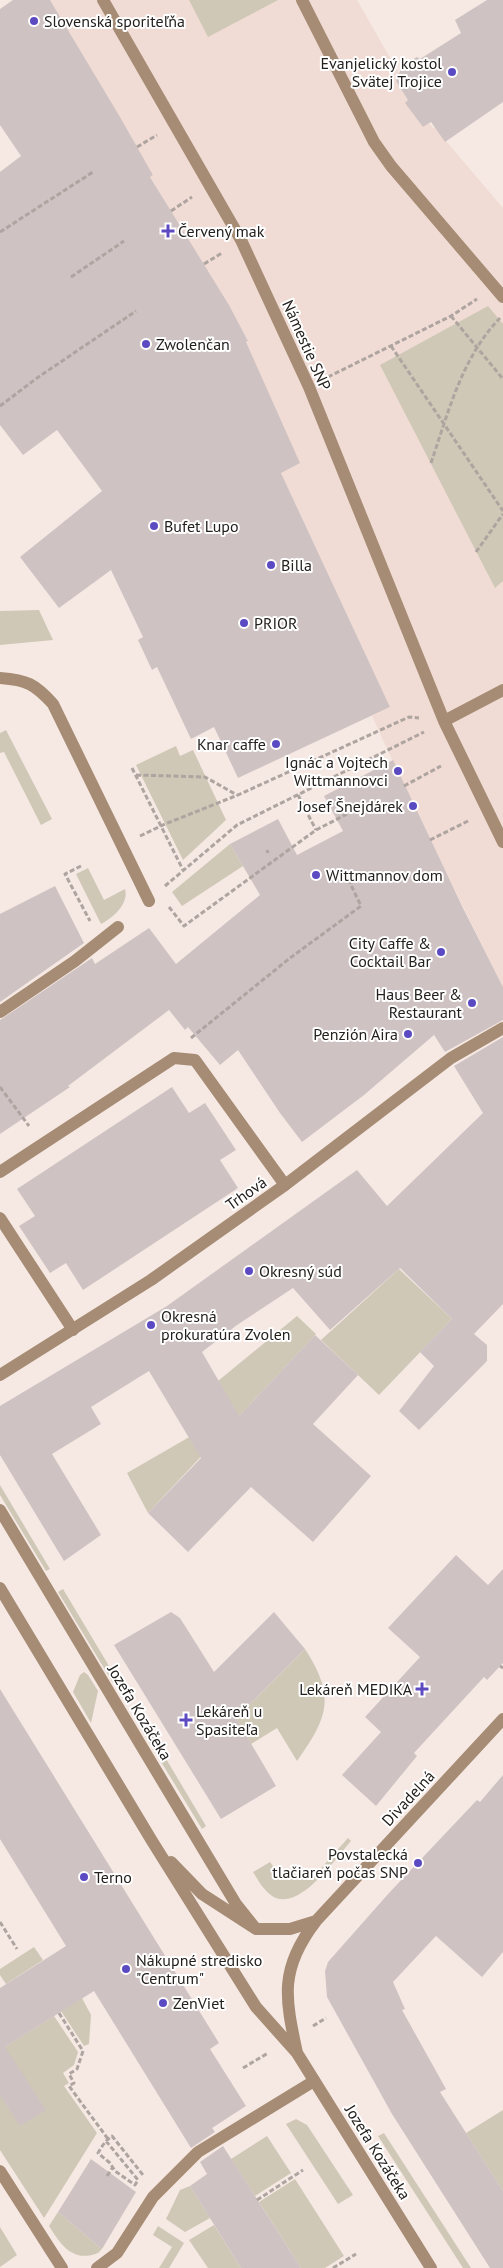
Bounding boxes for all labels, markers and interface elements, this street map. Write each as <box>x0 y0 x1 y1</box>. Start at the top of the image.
place label: Slovenská sporiteľňa <box>44 11 185 31</box>
marker: Slovenská sporiteľňa <box>28 15 40 27</box>
place label: Evanjelický kostol Svätej Trojice <box>320 53 442 91</box>
marker: Evanjelický kostol Svätej Trojice <box>446 66 458 78</box>
place label: Červený mak <box>178 221 265 241</box>
marker: Červený mak <box>162 225 174 237</box>
street label: Námestie SNP <box>278 297 336 393</box>
place label: Zwolenčan <box>156 334 230 354</box>
marker: Zwolenčan <box>140 338 152 350</box>
place label: Bufet Lupo <box>164 516 239 536</box>
marker: Bufet Lupo <box>148 520 160 532</box>
place label: Billa <box>281 555 312 575</box>
marker: Billa <box>265 559 277 571</box>
place label: PRIOR <box>254 613 298 633</box>
marker: PRIOR <box>238 617 250 629</box>
place label: Knar caffe <box>197 734 266 754</box>
marker: Knar caffe <box>270 738 282 750</box>
place label: Ignác a Vojtech Wittmannovci <box>285 752 388 790</box>
marker: Ignác a Vojtech Wittmannovci <box>392 765 404 777</box>
place label: Josef Šnejdárek <box>297 796 403 816</box>
marker: Josef Šnejdárek <box>407 800 419 812</box>
place label: Wittmannov dom <box>326 865 443 885</box>
marker: Wittmannov dom <box>310 869 322 881</box>
place label: City Caffe & Cocktail Bar <box>349 933 432 971</box>
marker: City Caffe & Cocktail Bar <box>435 946 447 958</box>
place label: Haus Beer & Restaurant <box>376 984 463 1022</box>
marker: Haus Beer & Restaurant <box>466 997 478 1009</box>
place label: Penzión Aira <box>313 1024 398 1044</box>
marker: Penzión Aira <box>402 1028 414 1040</box>
street label: Trhová <box>222 1172 270 1214</box>
place label: Okresný súd <box>259 1261 342 1281</box>
marker: Okresný súd <box>243 1265 255 1277</box>
place label: Okresná prokuratúra Zvolen <box>161 1306 291 1344</box>
marker: Okresná prokuratúra Zvolen <box>145 1319 157 1331</box>
street label: Jozefa Kozáčeka <box>103 1660 176 1764</box>
place label: Lekáreň MEDIKA <box>299 1679 413 1699</box>
marker: Lekáreň MEDIKA <box>416 1683 428 1695</box>
place label: Lekáreň u Spasiteľa <box>196 1701 262 1739</box>
marker: Lekáreň u Spasiteľa <box>180 1714 192 1726</box>
street label: Divadelná <box>377 1766 439 1830</box>
place label: Povstalecká tlačiareň počas SNP <box>272 1844 408 1882</box>
marker: Povstalecká tlačiareň počas SNP <box>412 1857 424 1869</box>
place label: Terno <box>94 1867 132 1887</box>
marker: Terno <box>78 1871 90 1883</box>
place label: Nákupné stredisko "Centrum" <box>136 1950 262 1988</box>
marker: Nákupné stredisko "Centrum" <box>120 1963 132 1975</box>
place label: ZenViet <box>173 1993 225 2013</box>
marker: ZenViet <box>157 1997 169 2009</box>
street label: Jozefa Kozáčeka <box>340 2100 415 2203</box>

